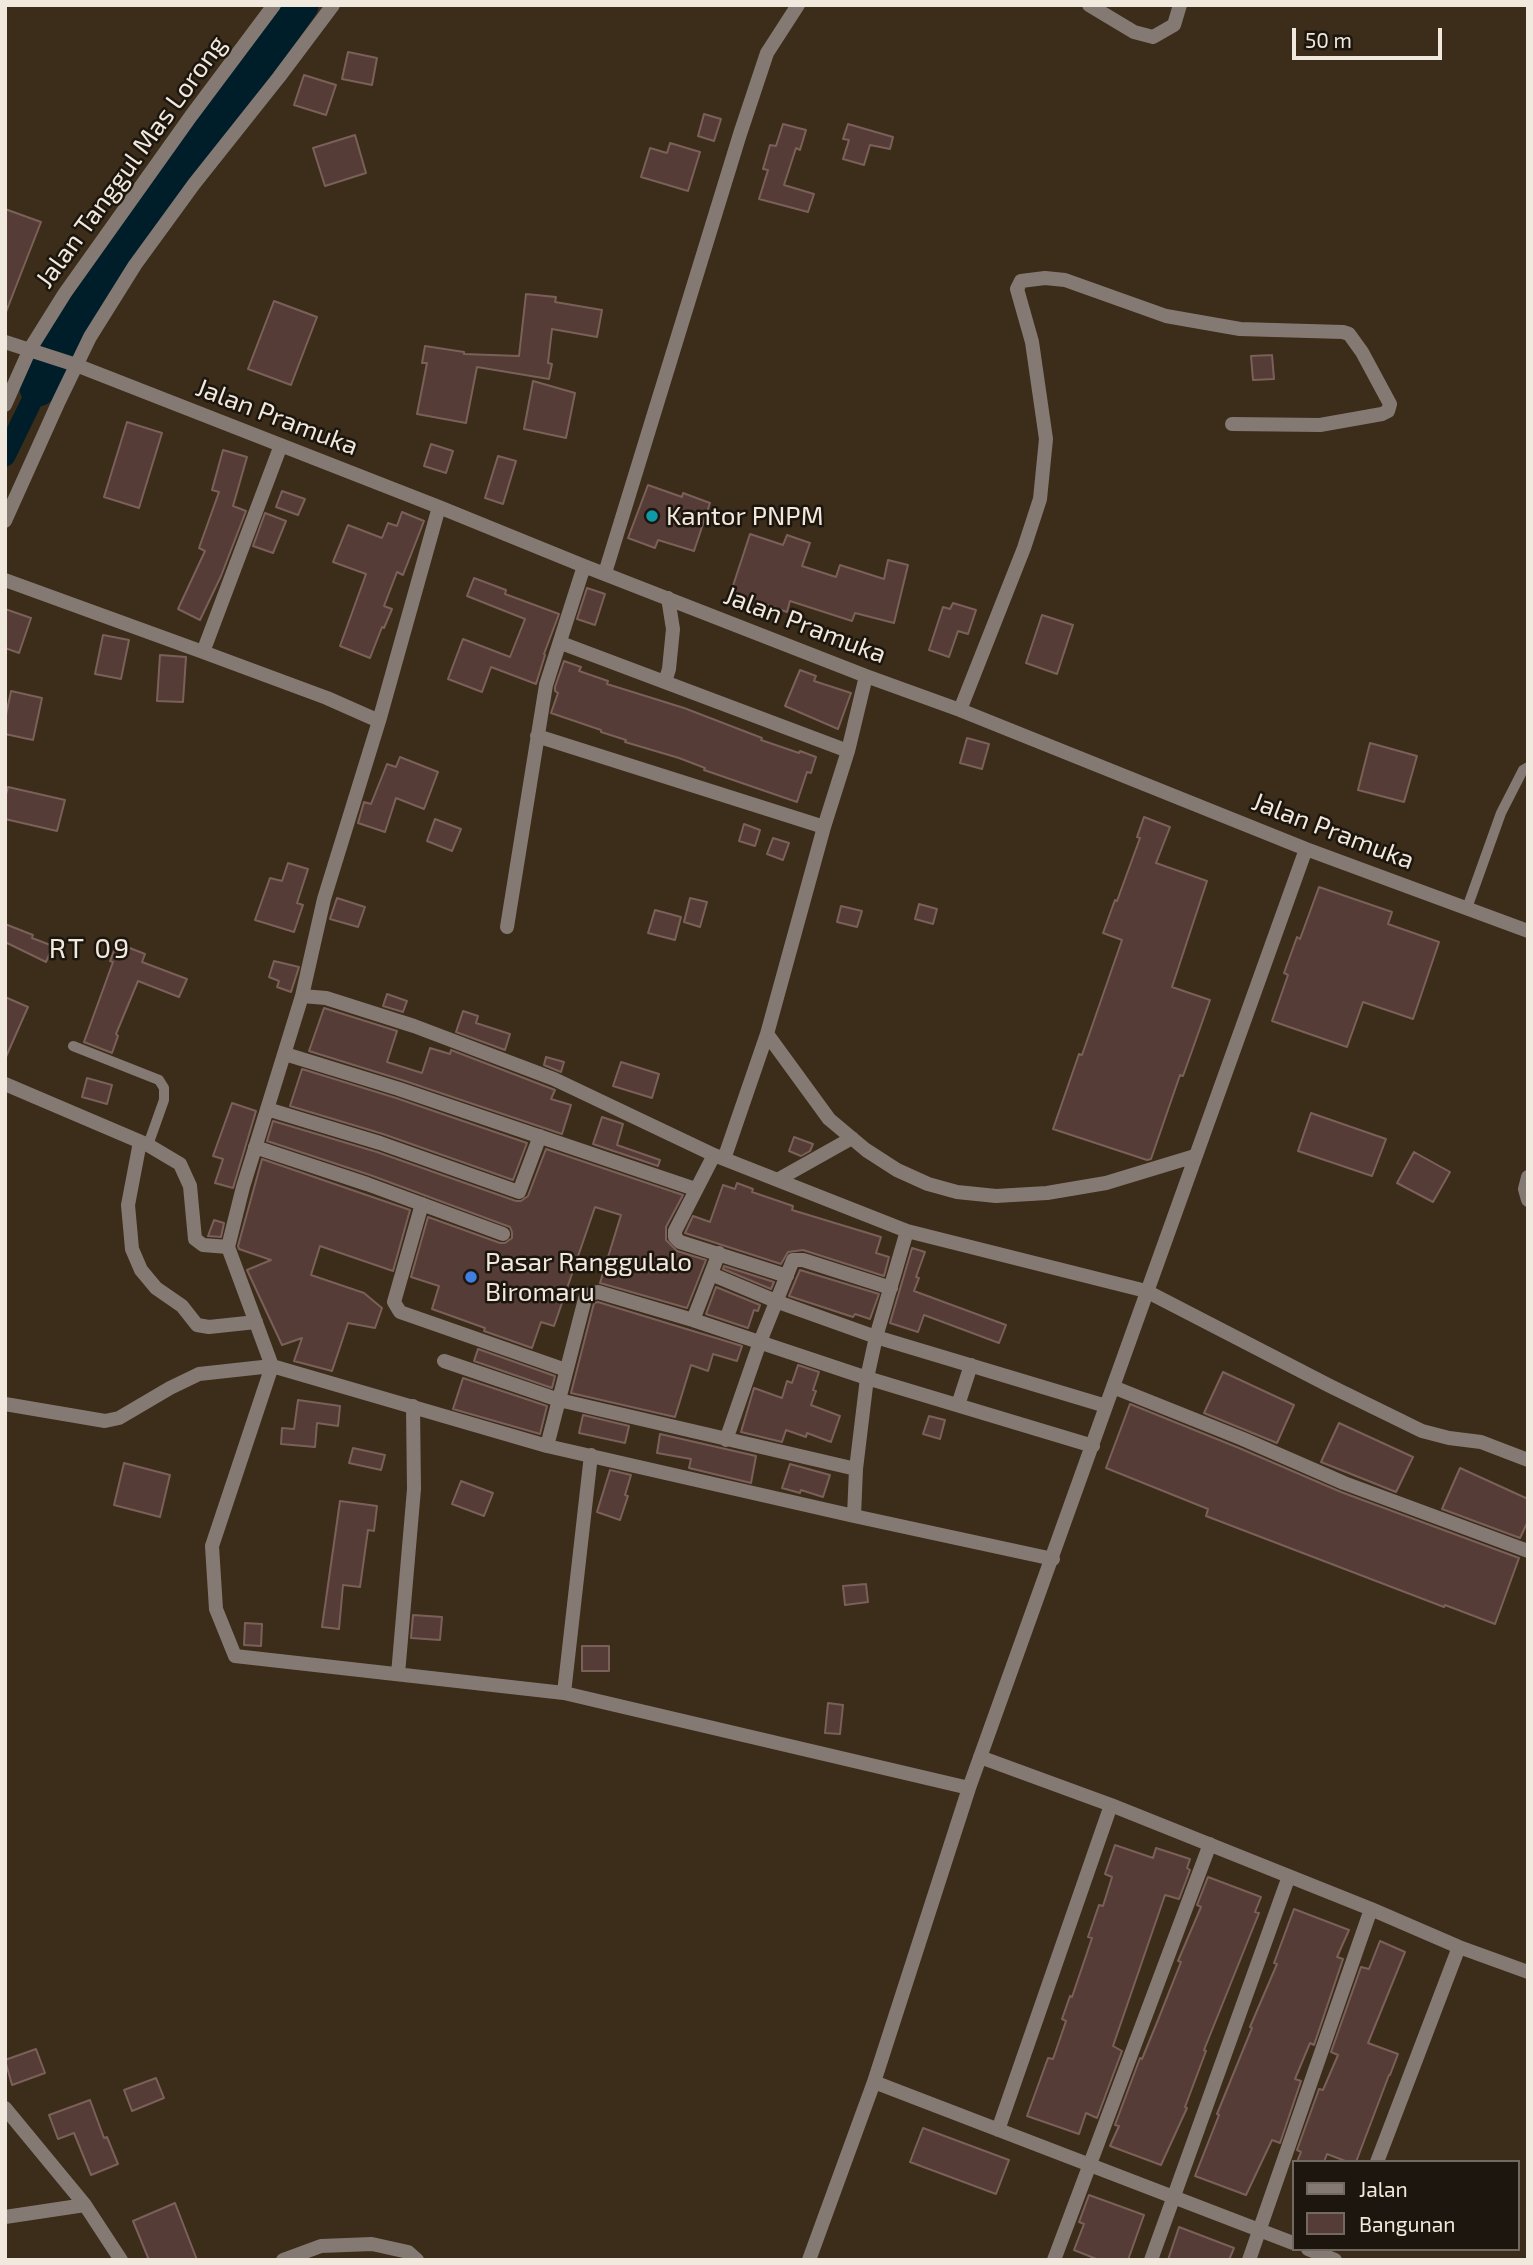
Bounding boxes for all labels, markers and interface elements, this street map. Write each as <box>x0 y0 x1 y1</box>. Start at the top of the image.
scale bar <box>1295 14 1446 58</box>
text: 50 m <box>1305 27 1352 52</box>
street label: Jalan Tanggul Mas Lorong <box>29 30 233 294</box>
street label: Jalan Pramuka <box>192 372 362 462</box>
place label: Kantor PNPM <box>666 500 823 532</box>
marker: Kantor PNPM <box>644 508 660 524</box>
street label: Jalan Pramuka <box>720 580 890 670</box>
street label: Jalan Pramuka <box>1248 786 1418 876</box>
district label: RT 09 <box>49 932 131 966</box>
place label: Pasar Ranggulalo Biromaru <box>485 1246 692 1308</box>
marker: Pasar Ranggulalo Biromaru <box>463 1269 479 1285</box>
legend <box>1292 2160 1519 2251</box>
text: Jalan <box>1359 2176 1408 2201</box>
text: Bangunan <box>1359 2211 1455 2236</box>

